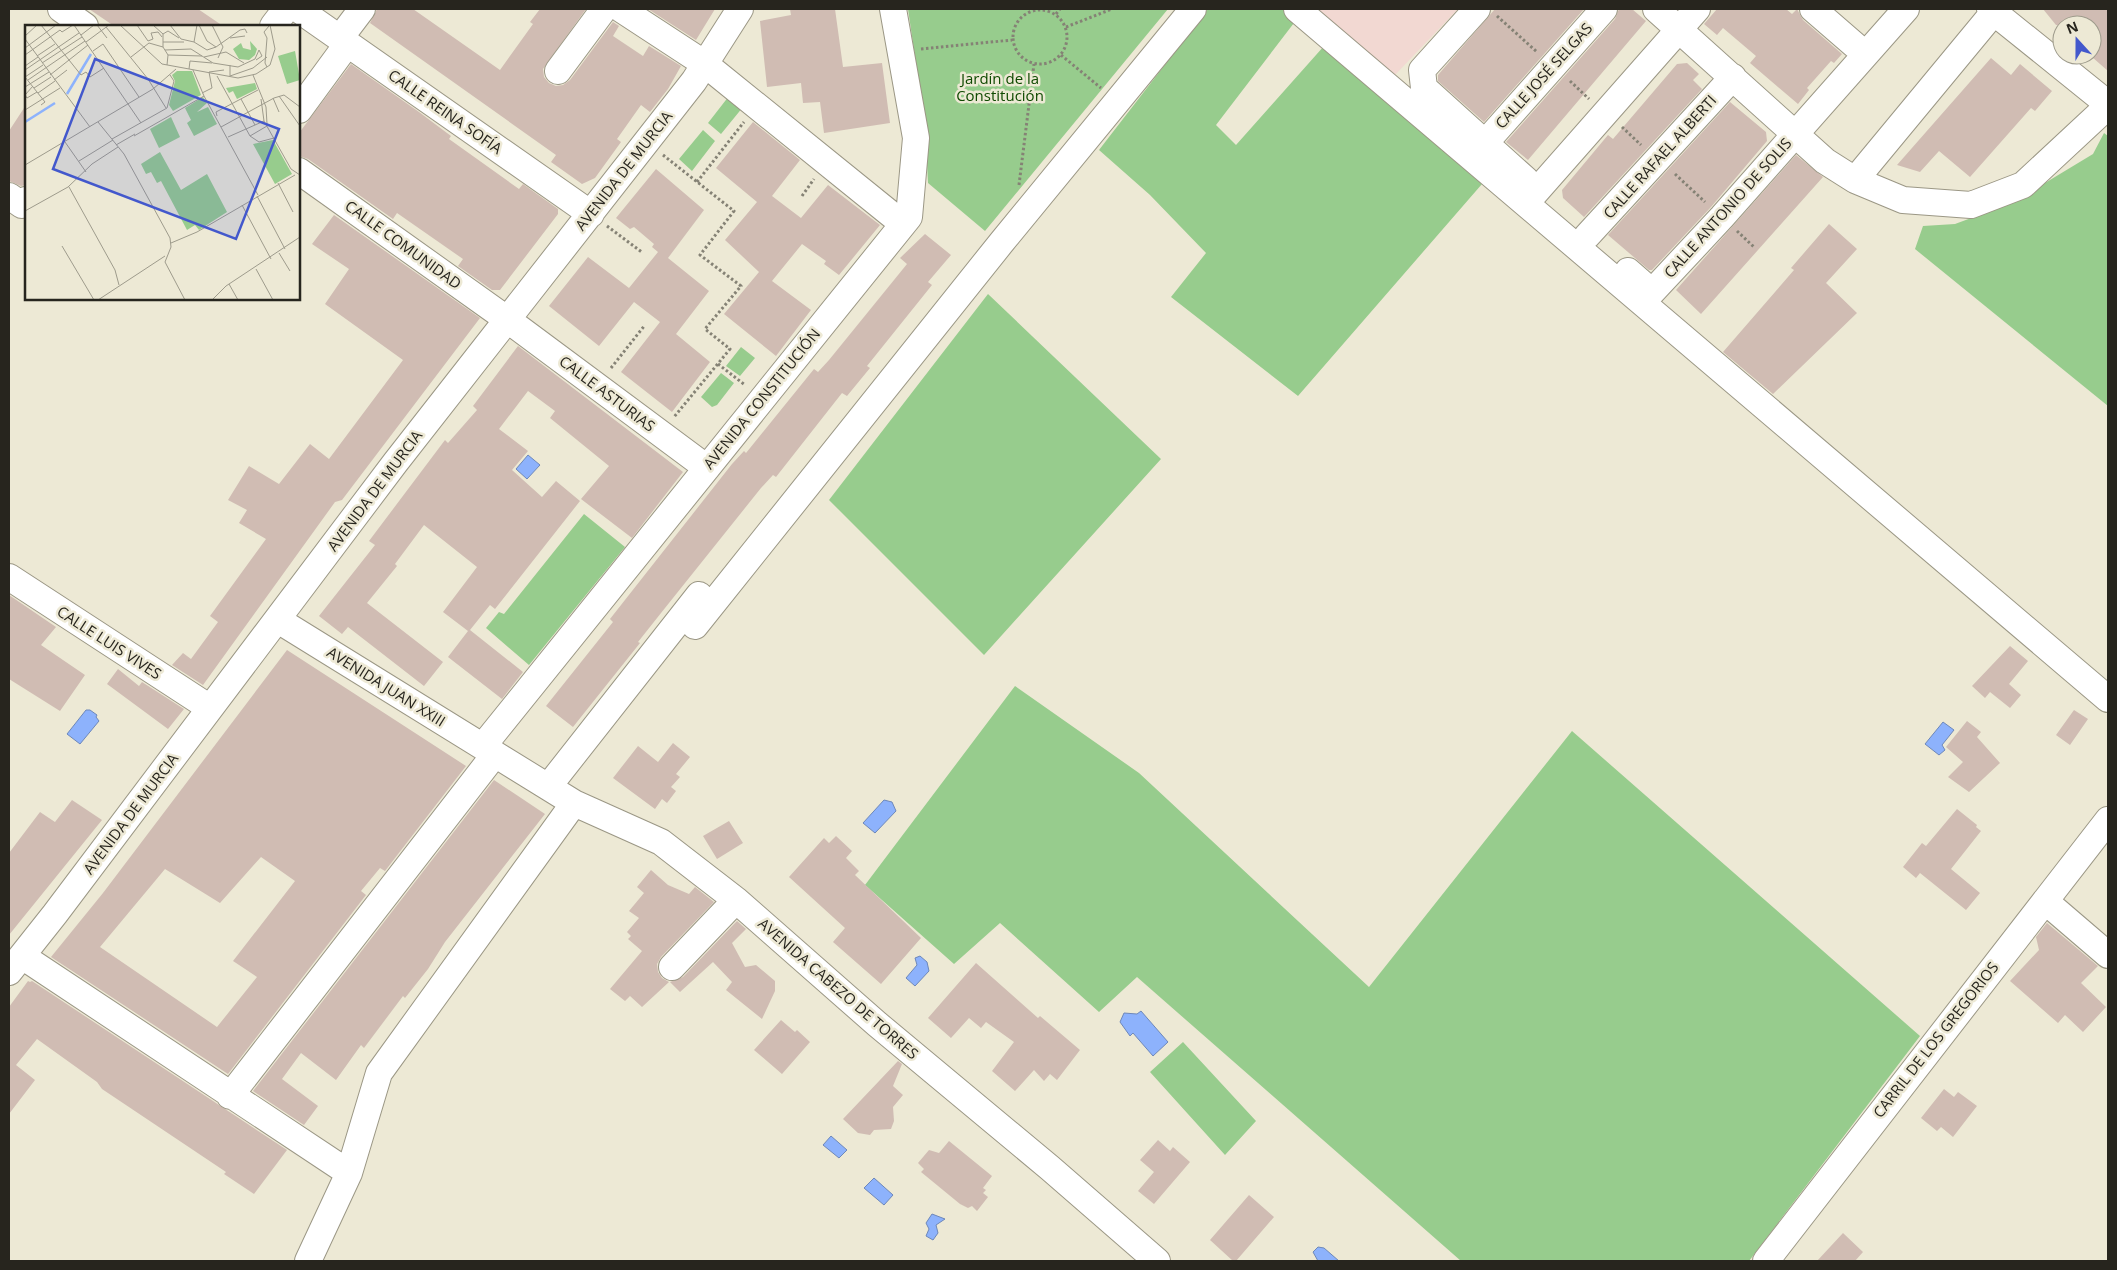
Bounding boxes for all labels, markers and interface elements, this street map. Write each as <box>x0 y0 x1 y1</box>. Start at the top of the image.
north arrow <box>2052 15 2102 65</box>
text: N <box>2063 16 2081 38</box>
street label: CALLE JOSÉ SELGAS <box>1490 18 1596 133</box>
inset map <box>25 25 300 300</box>
street label: CALLE REINA SOFÍA <box>385 64 507 158</box>
park label: Jardín de la Constitución <box>956 68 1044 105</box>
street label: CALLE RAFAEL ALBERTI <box>1598 90 1720 222</box>
street label: AVENIDA DE MURCIA <box>570 106 676 234</box>
street label: CALLE ANTONIO DE SOLIS <box>1659 133 1796 282</box>
street label: CALLE COMUNIDAD <box>341 195 466 293</box>
street label: AVENIDA CONSTITUCIÓN <box>698 324 824 473</box>
street label: CALLE ASTURIAS <box>556 351 659 436</box>
street label: AVENIDA DE MURCIA <box>322 425 427 555</box>
street label: CALLE LUIS VIVES <box>54 601 166 683</box>
street label: AVENIDA JUAN XXIII <box>324 642 450 731</box>
street label: AVENIDA DE MURCIA <box>78 748 183 878</box>
street label: AVENIDA CABEZO DE TORRES <box>754 913 923 1063</box>
street label: CARRIL DE LOS GREGORIOS <box>1868 957 2002 1121</box>

